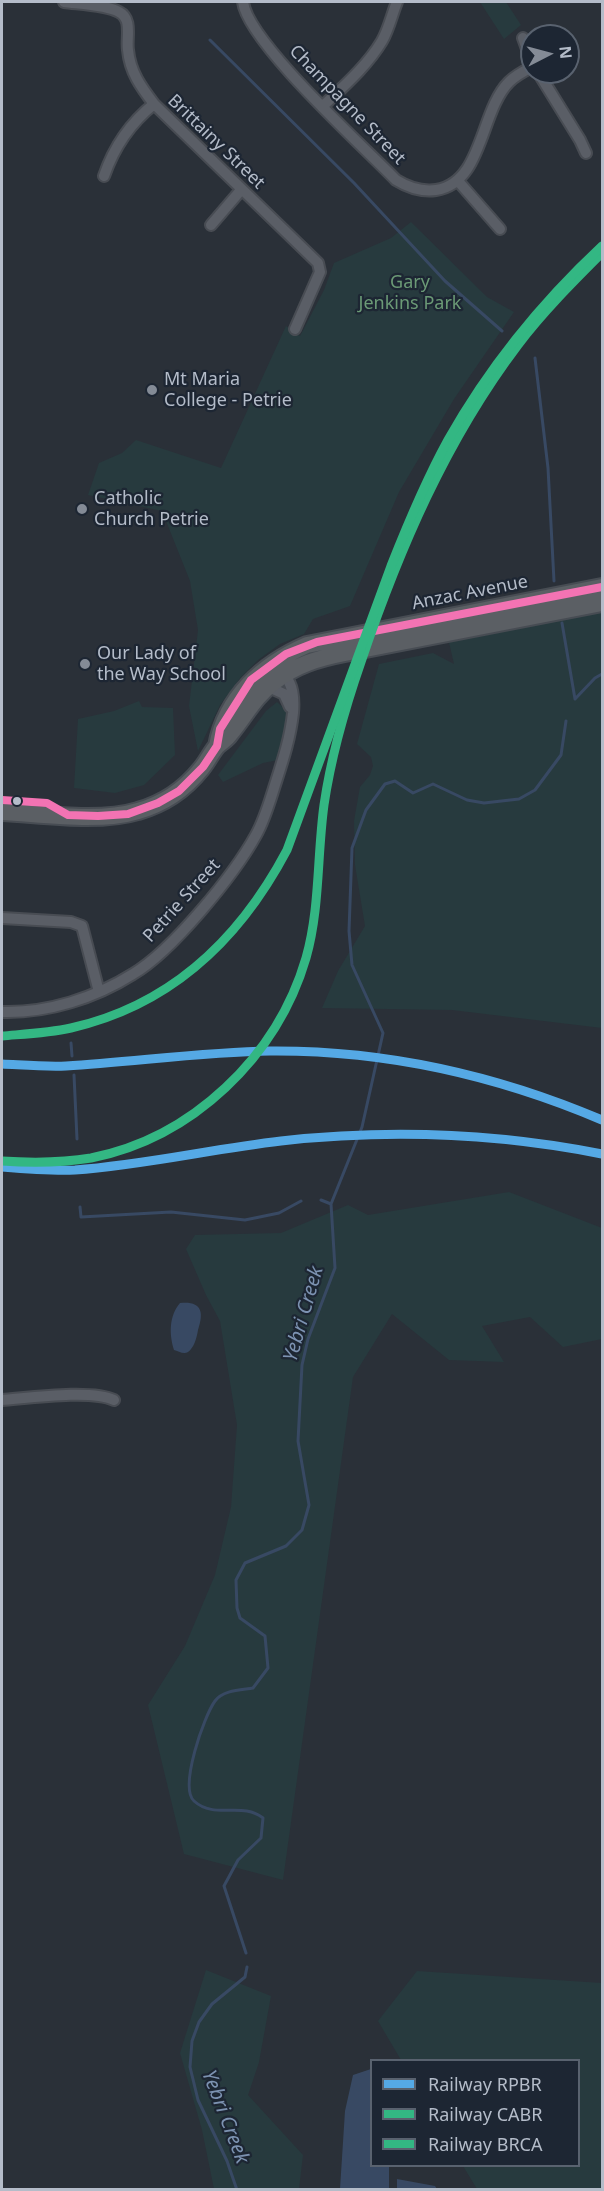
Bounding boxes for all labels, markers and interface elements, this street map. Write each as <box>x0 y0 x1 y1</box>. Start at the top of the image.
north arrow <box>520 24 580 84</box>
street label: Champagne Street <box>284 41 410 169</box>
text: N <box>554 45 578 60</box>
street label: Brittainy Street <box>163 90 269 194</box>
park label: Gary Jenkins Park <box>359 272 461 314</box>
place label: Mt Maria College - Petrie <box>164 369 292 412</box>
marker: Mt Maria College - Petrie <box>145 383 159 397</box>
place label: Catholic Church Petrie <box>94 488 209 530</box>
marker: Catholic Church Petrie <box>75 502 89 516</box>
street label: Anzac Avenue <box>410 571 530 615</box>
place label: Our Lady of the Way School <box>97 643 226 686</box>
marker: Our Lady of the Way School <box>78 657 92 671</box>
unlabelled marker <box>11 795 23 807</box>
street label: Petrie Street <box>139 855 225 947</box>
water label: Yebri Creek <box>279 1263 329 1365</box>
legend <box>370 2059 580 2167</box>
water label: Yebri Creek <box>196 2067 254 2167</box>
text: Railway RPBR <box>428 2072 542 2096</box>
text: Railway CABR <box>428 2102 542 2126</box>
text: Railway BRCA <box>428 2132 542 2156</box>

